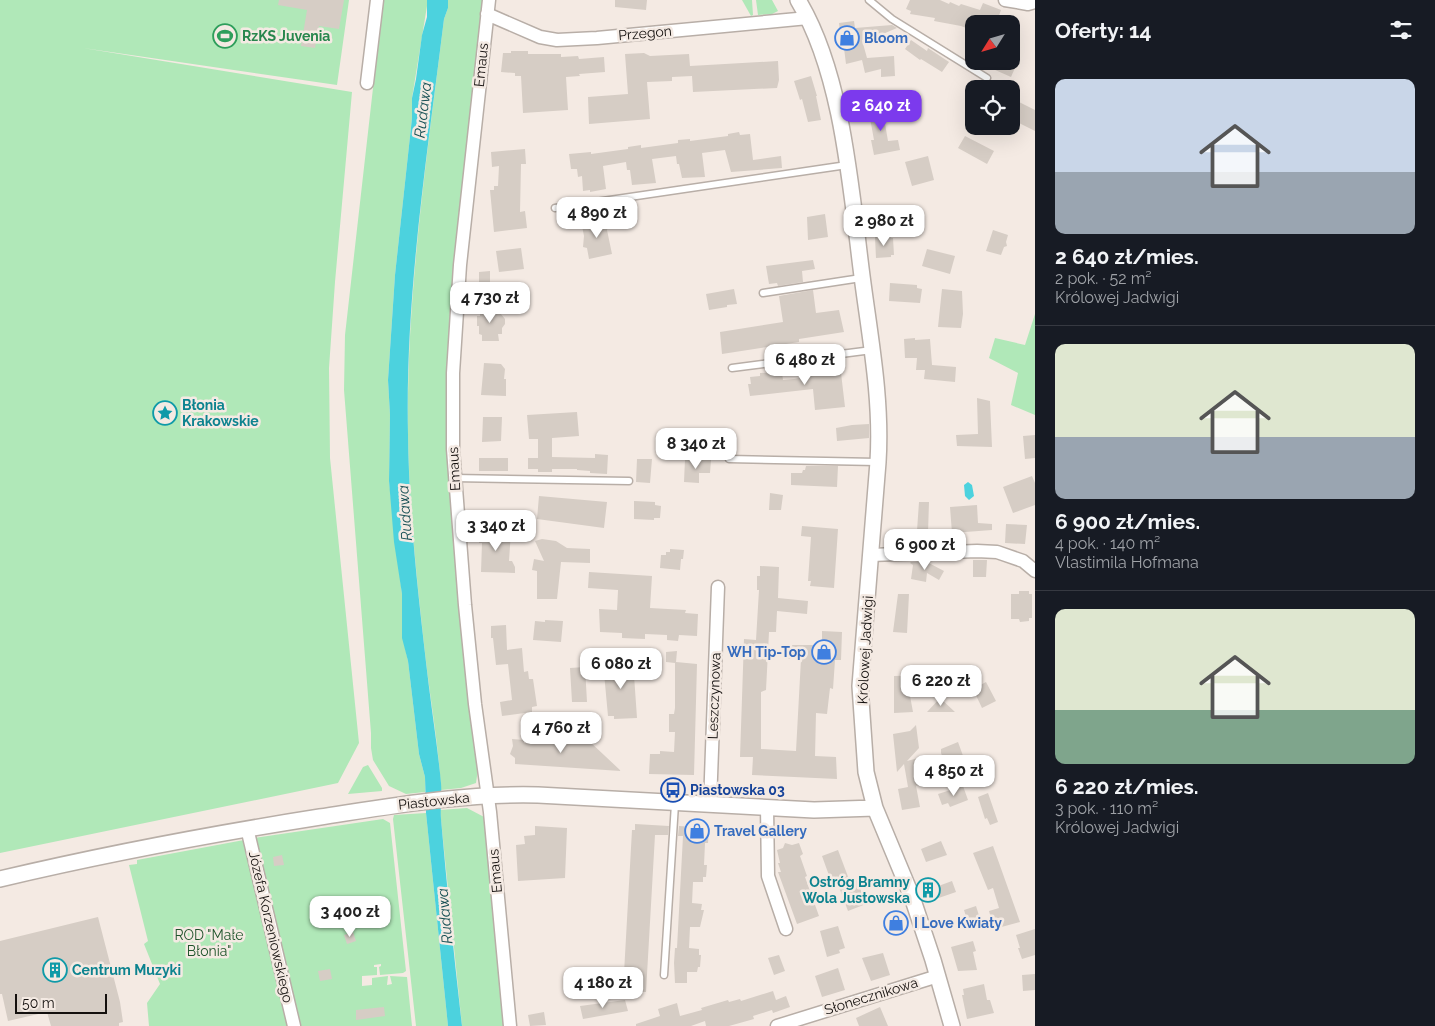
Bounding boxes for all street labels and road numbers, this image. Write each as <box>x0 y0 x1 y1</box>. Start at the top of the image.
street label: Przegon <box>618 23 672 43</box>
street label: Emaus <box>471 42 491 88</box>
street label: Emaus <box>445 446 463 491</box>
street label: Królowej Jadwigi <box>854 595 876 705</box>
street label: Leszczynowa <box>704 652 724 740</box>
street label: Piastowska <box>397 789 471 813</box>
street label: Emaus <box>485 848 505 894</box>
street label: Józefa Korzeniowskiego <box>246 850 296 1004</box>
street label: Słonecznikowa <box>822 974 920 1018</box>

